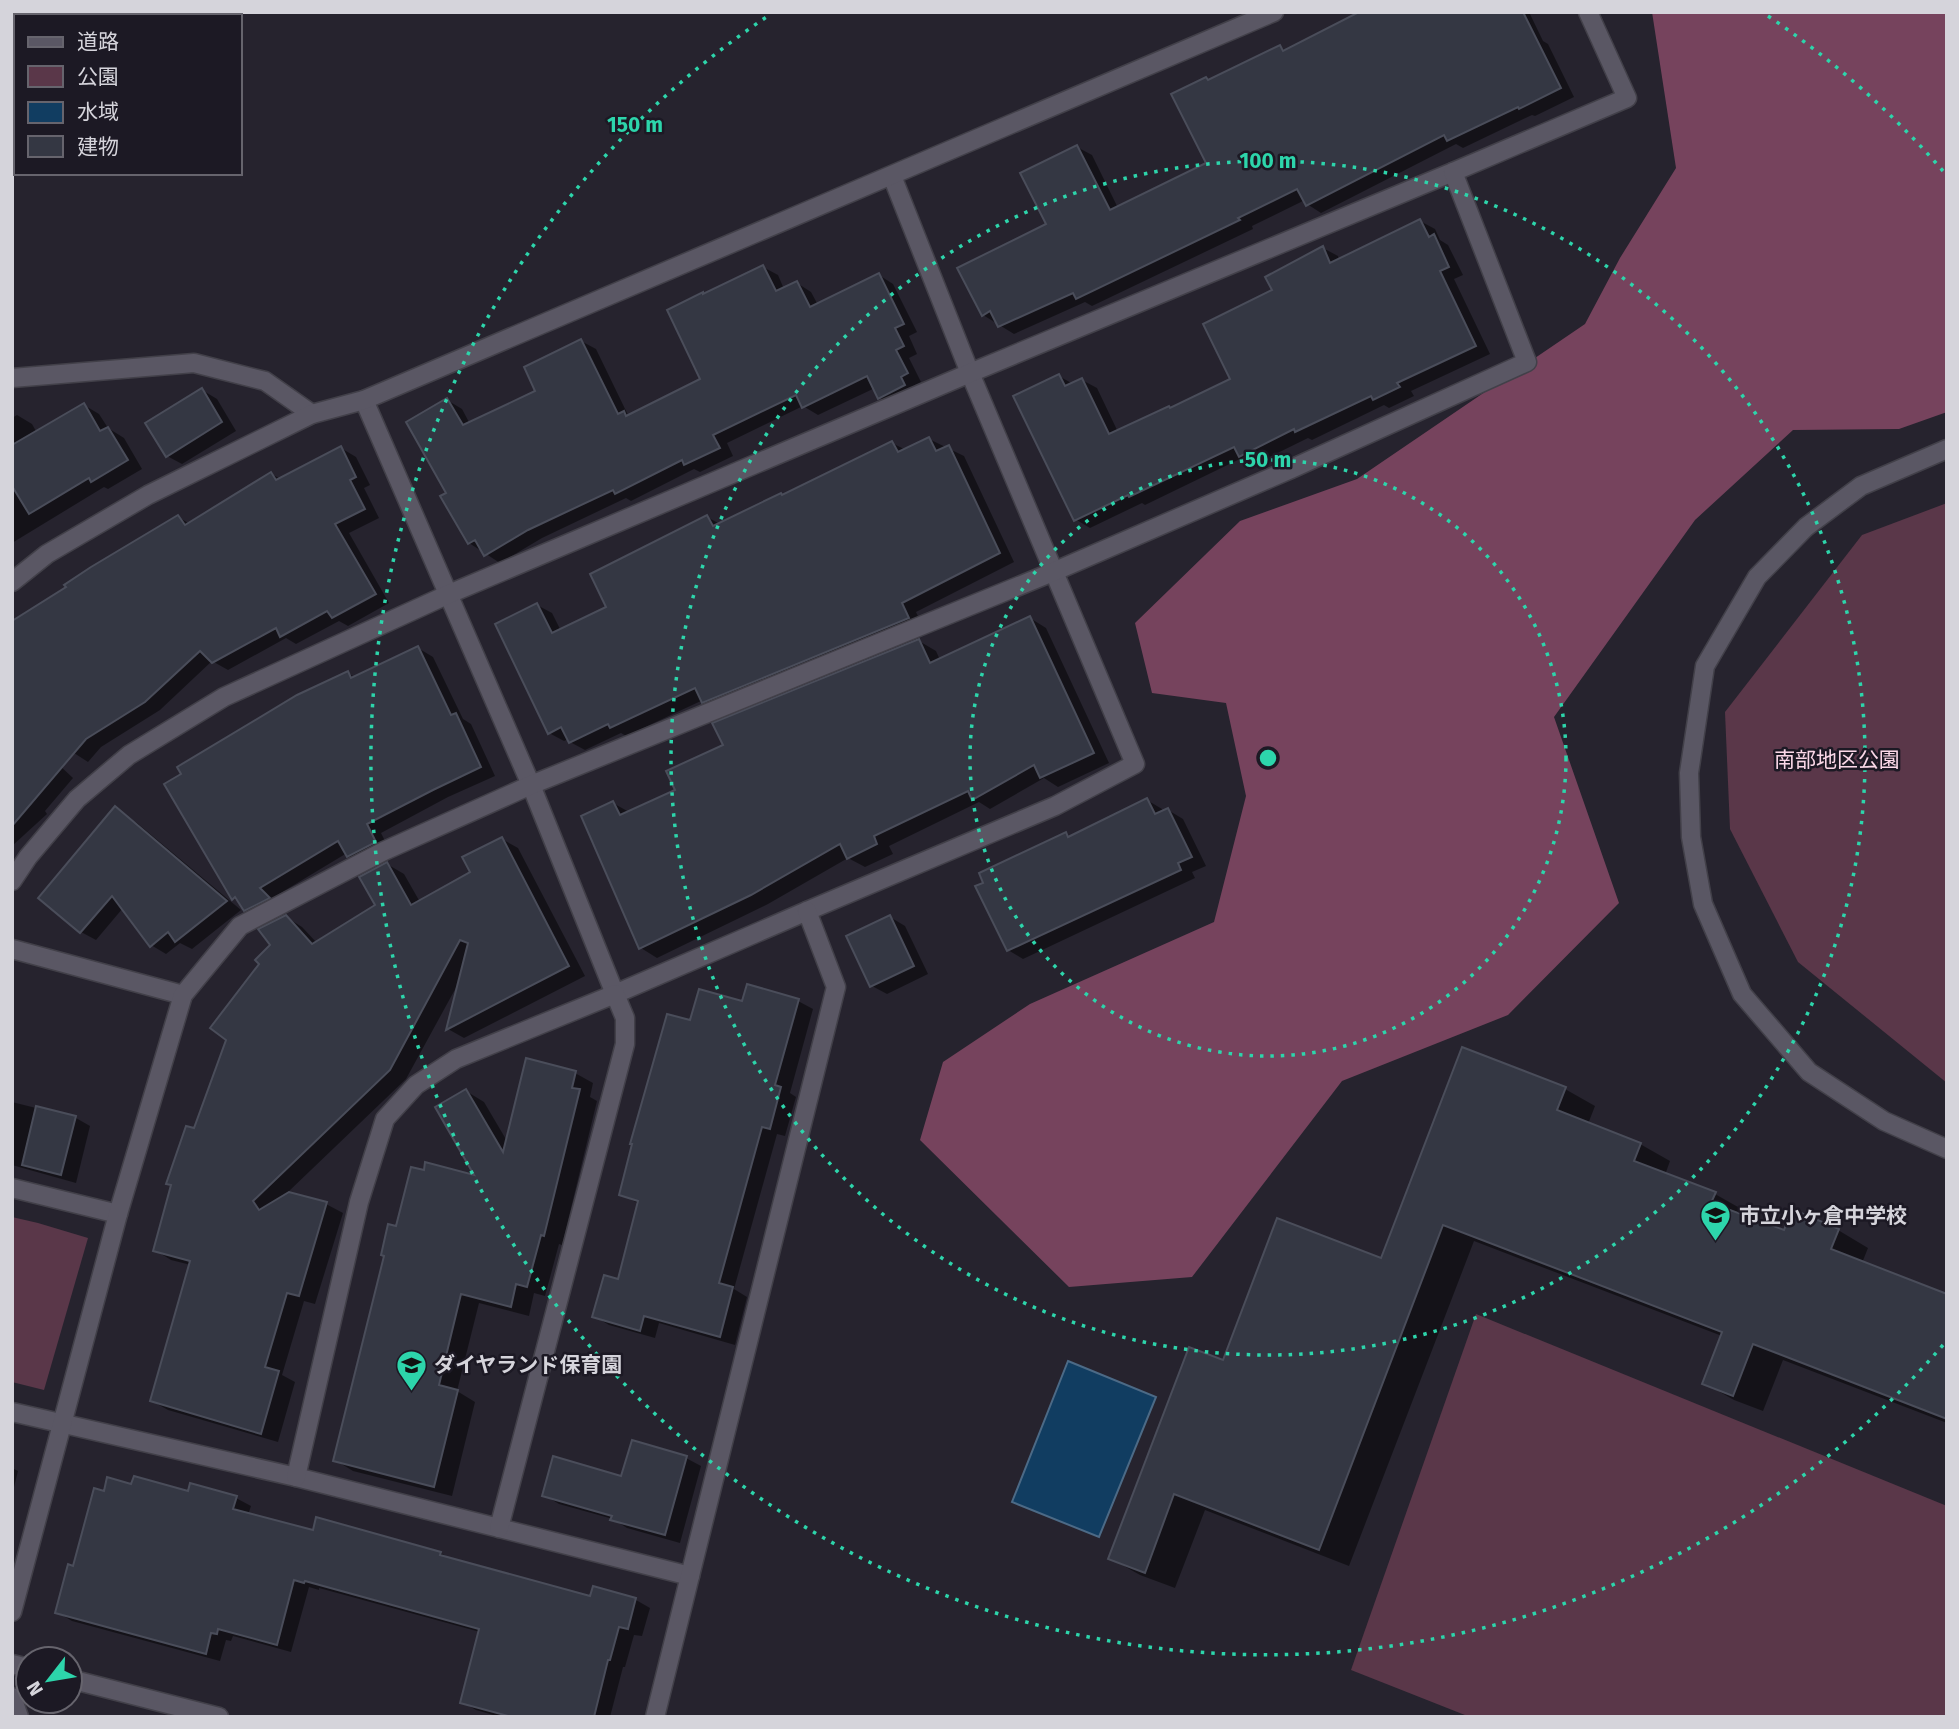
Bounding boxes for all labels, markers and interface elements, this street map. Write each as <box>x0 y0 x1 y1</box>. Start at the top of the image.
legend <box>14 14 242 175</box>
text: 道路 <box>77 29 119 55</box>
text: 公園 <box>77 64 119 90</box>
text: 水域 <box>77 99 119 125</box>
text: 150 m <box>607 112 663 138</box>
text: 建物 <box>77 134 119 160</box>
text: 100 m <box>1239 148 1297 174</box>
text: 50 m <box>1245 447 1291 473</box>
centre of rings <box>1256 746 1280 770</box>
park label: 南部地区公園 <box>1774 747 1900 773</box>
school or university icon: 市立小ヶ倉中学校 <box>1699 1199 1733 1243</box>
place label: 市立小ヶ倉中学校 <box>1739 1203 1907 1229</box>
school or university icon: ダイヤランド保育園 <box>394 1348 428 1392</box>
place label: ダイヤランド保育園 <box>434 1352 622 1378</box>
north arrow <box>14 1645 84 1715</box>
text: N <box>22 1677 48 1700</box>

